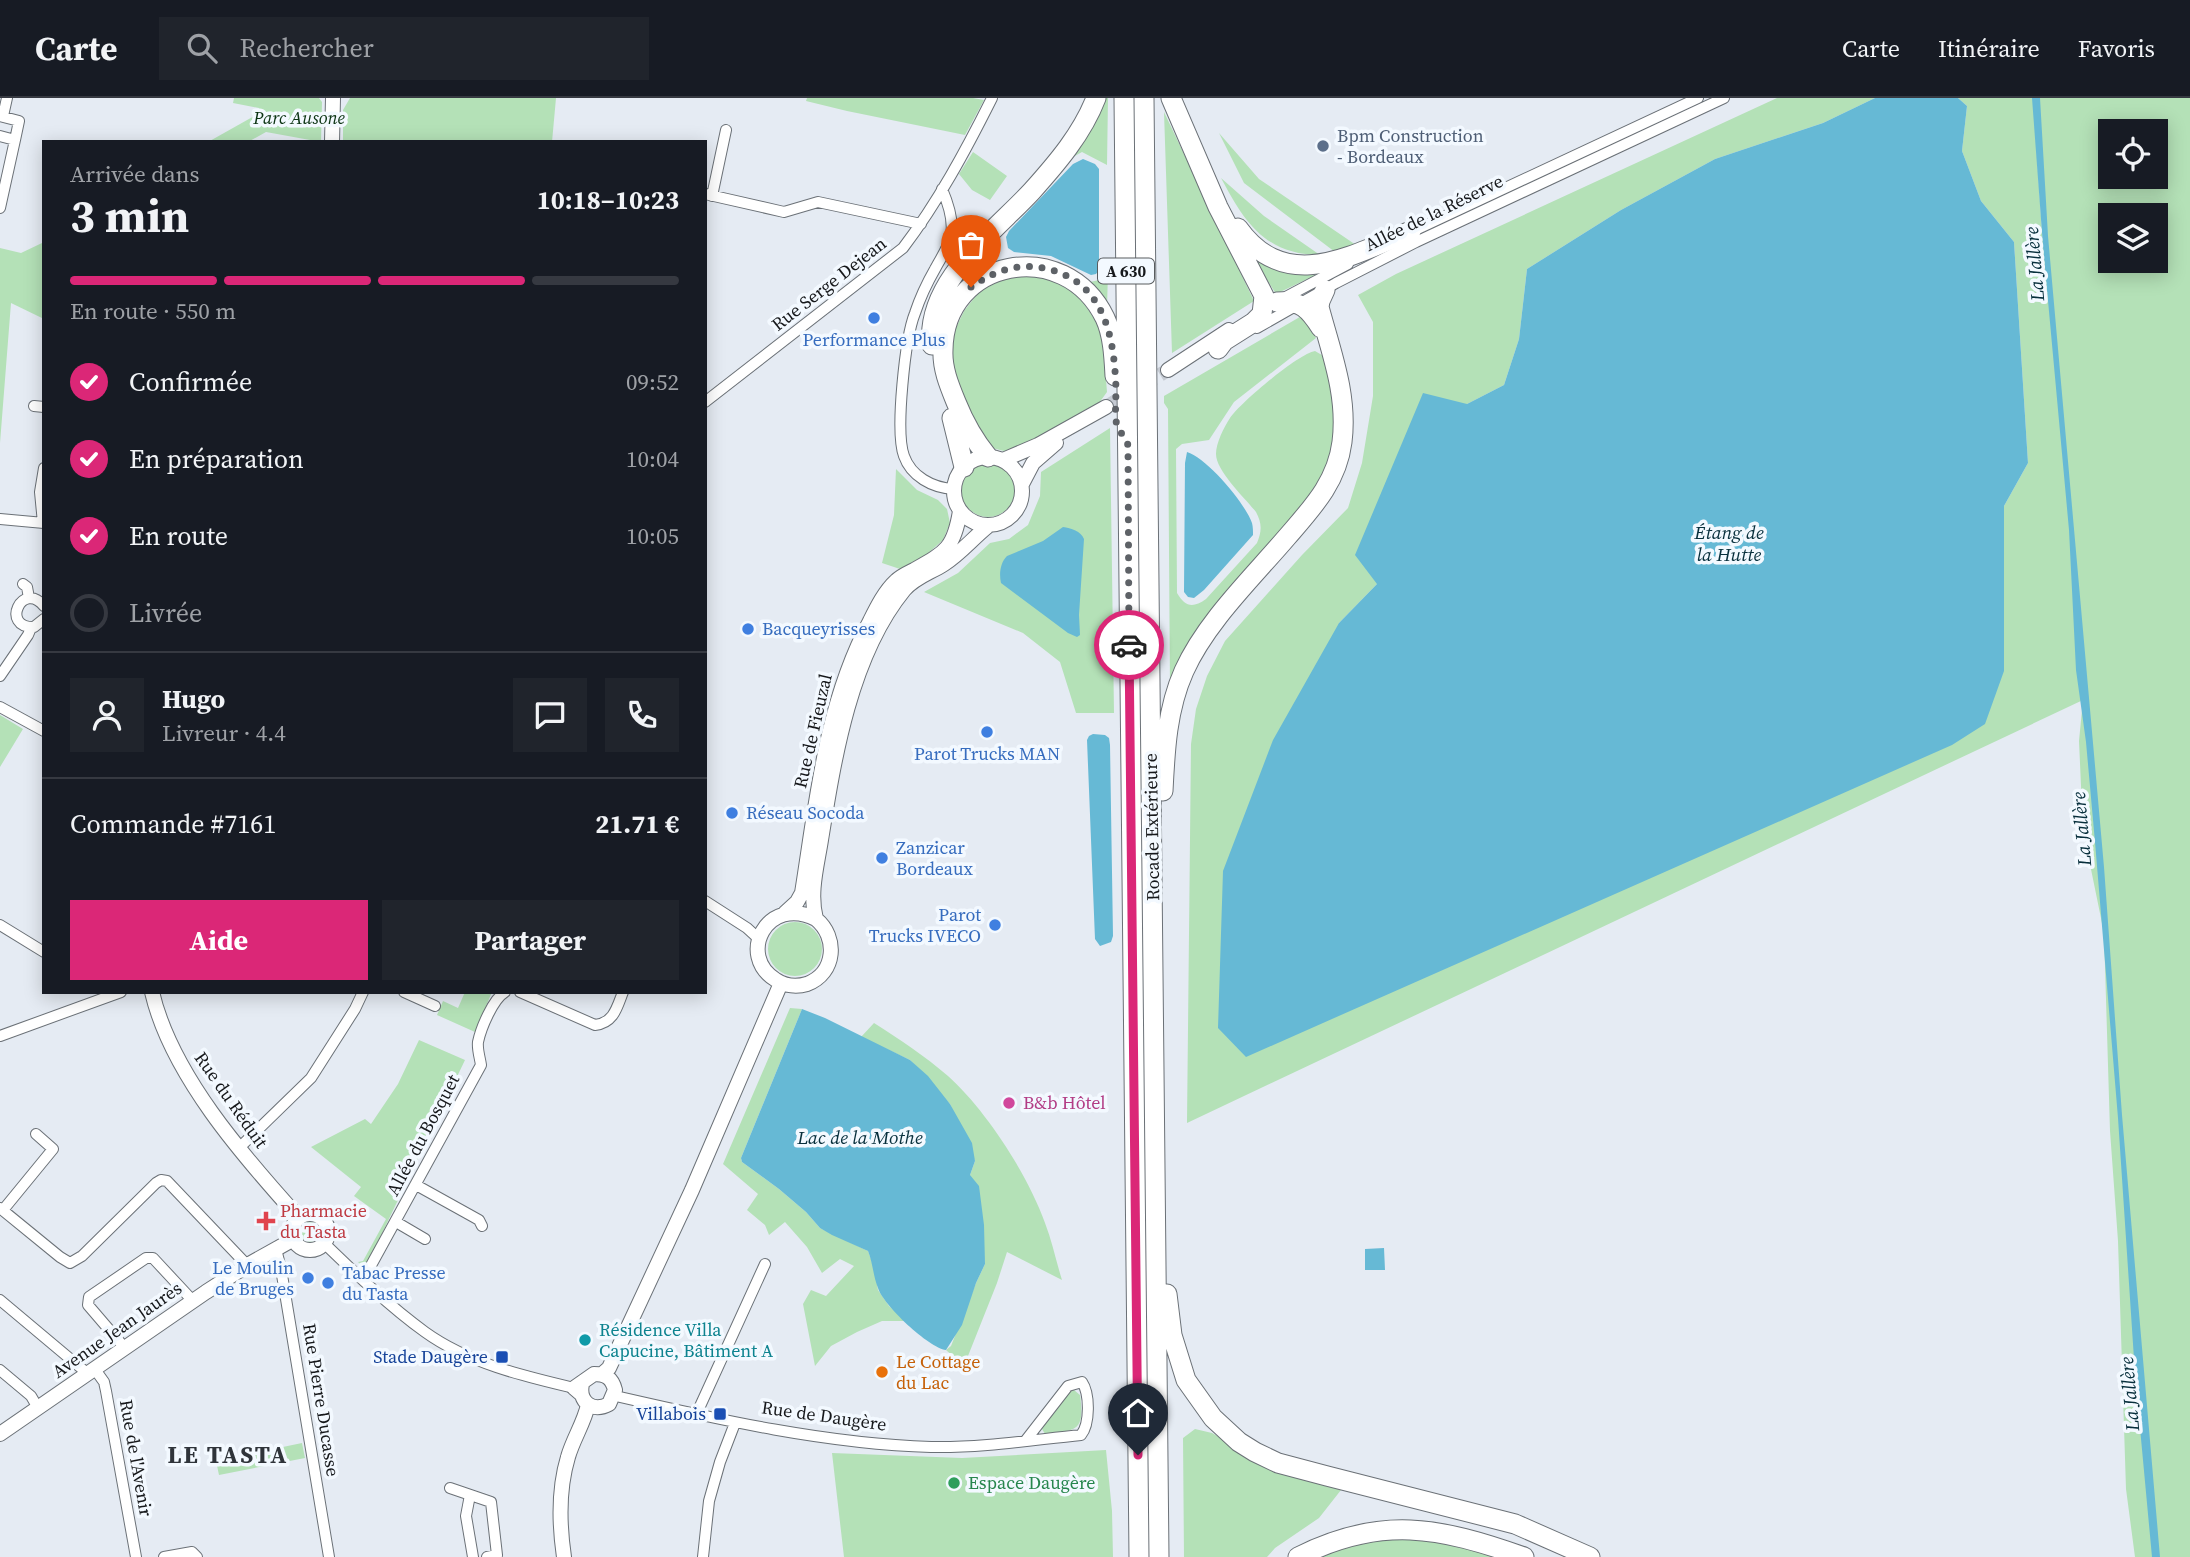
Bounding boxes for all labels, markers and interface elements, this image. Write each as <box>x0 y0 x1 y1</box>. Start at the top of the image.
search box <box>159 17 649 80</box>
text: Carte <box>35 26 117 71</box>
icon: search <box>183 29 221 67</box>
text: Rechercher <box>239 30 374 66</box>
text: Carte <box>1842 32 1900 65</box>
text: Itinéraire <box>1938 32 2040 65</box>
text: Favoris <box>2078 32 2155 65</box>
park label: Parc Ausone <box>252 105 346 130</box>
map controls <box>2098 119 2168 273</box>
button: locate <box>2098 119 2168 189</box>
place label: Bpm Construction - Bordeaux <box>1337 123 1484 169</box>
marker: Bpm Construction - Bordeaux <box>1315 138 1331 154</box>
text: Arrivée dans <box>70 158 200 190</box>
street label: Allée de la Réserve <box>1361 168 1507 257</box>
text: 10:18–10:23 <box>537 182 679 218</box>
text: 3 min <box>70 184 189 247</box>
button: layers <box>2098 203 2168 273</box>
pin <box>941 215 1001 287</box>
icon: bag <box>952 226 990 264</box>
water label: La Jallère <box>2018 226 2050 303</box>
street label: Rue Serge Dejean <box>766 231 891 336</box>
road number: A 630 <box>1098 258 1154 284</box>
text: En route · 550 m <box>70 295 236 327</box>
marker: Performance Plus <box>866 310 882 326</box>
place label: Performance Plus <box>802 327 946 352</box>
icon: check <box>70 363 108 401</box>
text: Confirmée <box>129 364 252 400</box>
text: 09:52 <box>626 366 679 398</box>
icon: check <box>70 440 108 478</box>
text: En préparation <box>129 441 304 477</box>
text: 10:04 <box>626 443 679 475</box>
icon: check <box>70 517 108 555</box>
text: En route <box>129 518 228 554</box>
water label: Étang de la Hutte <box>1693 519 1764 567</box>
text: 10:05 <box>626 520 679 552</box>
text: Livrée <box>129 595 202 631</box>
courier <box>1094 610 1164 680</box>
place label: Bacqueyrisses <box>762 616 876 641</box>
marker: Bacqueyrisses <box>740 621 756 637</box>
icon: car <box>1110 626 1148 664</box>
street label: Rue de Fieuzal <box>787 671 838 791</box>
button: person <box>70 678 144 752</box>
button: chat <box>513 678 587 752</box>
button: phone <box>605 678 679 752</box>
text: Hugo <box>162 681 225 717</box>
text: Livreur · 4.4 <box>162 717 286 749</box>
marker: Parot Trucks MAN <box>979 724 995 740</box>
place label: Parot Trucks MAN <box>914 741 1060 766</box>
street label: Rocade Extérieure <box>1138 753 1165 901</box>
water label: La Jallère <box>2065 791 2097 868</box>
place label: Réseau Socoda <box>746 800 865 825</box>
marker: Réseau Socoda <box>724 805 740 821</box>
text: Commande #7161 <box>70 806 276 842</box>
text: 21.71 € <box>595 806 679 842</box>
place label: Zanzicar Bordeaux <box>896 835 973 881</box>
marker: Zanzicar Bordeaux <box>874 850 890 866</box>
button: Aide <box>70 900 368 980</box>
button: Partager <box>382 900 679 980</box>
place label: Parot Trucks IVECO <box>869 902 981 948</box>
marker: Parot Trucks IVECO <box>987 917 1003 933</box>
street label: Rue du Réduit <box>189 1047 274 1153</box>
street label: Allée du Bosquet <box>380 1069 465 1200</box>
place label: B&b Hôtel <box>1023 1090 1106 1115</box>
marker: B&b Hôtel <box>1001 1095 1017 1111</box>
water label: Lac de la Mothe <box>796 1124 923 1150</box>
place label: Pharmacie du Tasta <box>280 1198 367 1244</box>
marker: Pharmacie du Tasta <box>258 1213 274 1229</box>
place label: Le Moulin de Bruges <box>212 1255 294 1301</box>
place label: Tabac Presse du Tasta <box>342 1260 446 1306</box>
marker: Le Moulin de Bruges <box>300 1270 316 1286</box>
street label: Avenue Jean Jaurès <box>47 1275 187 1384</box>
marker: Tabac Presse du Tasta <box>320 1275 336 1291</box>
place label: Résidence Villa Capucine, Bâtiment A <box>599 1317 773 1363</box>
street label: Rue Pierre Ducasse <box>297 1322 346 1478</box>
marker: Résidence Villa Capucine, Bâtiment A <box>577 1332 593 1348</box>
place label: Stade Daugère <box>373 1344 488 1369</box>
marker: Stade Daugère <box>494 1349 510 1365</box>
place label: Le Cottage du Lac <box>896 1349 980 1395</box>
water label: La Jallère <box>2113 1356 2145 1433</box>
marker: Le Cottage du Lac <box>874 1364 890 1380</box>
pin <box>1108 1383 1168 1455</box>
street label: Rue de Daugère <box>760 1394 888 1437</box>
icon: home <box>1119 1394 1157 1432</box>
street label: Rue de l'Avenir <box>114 1398 159 1519</box>
place label: Villabois <box>636 1401 706 1426</box>
marker: Villabois <box>712 1406 728 1422</box>
district label: LE TASTA <box>168 1438 288 1471</box>
place label: Espace Daugère <box>968 1470 1096 1495</box>
marker: Espace Daugère <box>946 1475 962 1491</box>

